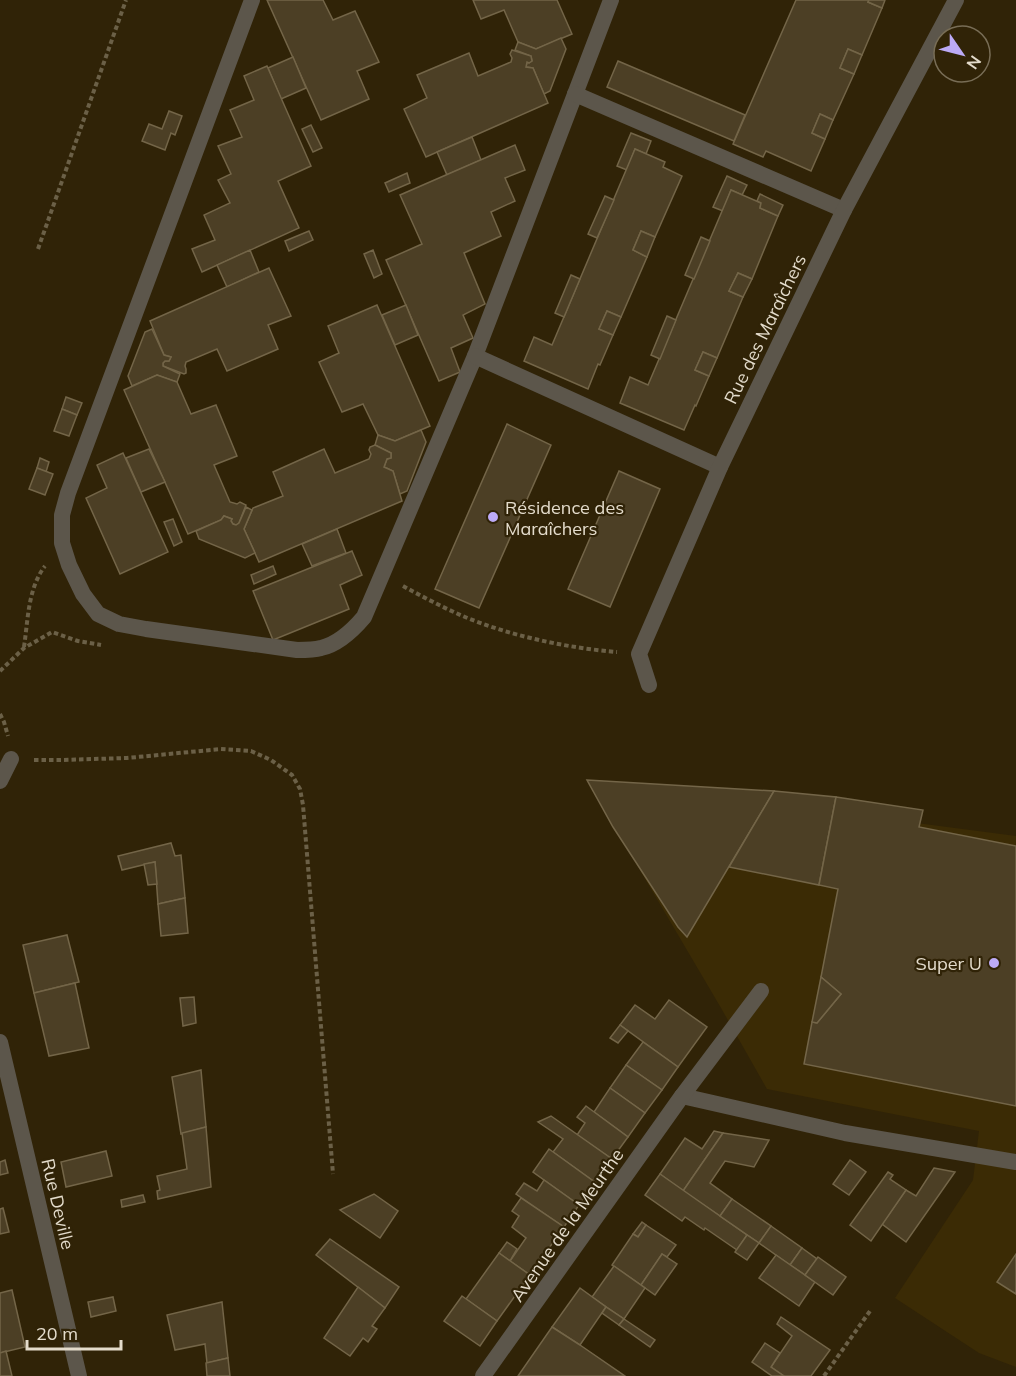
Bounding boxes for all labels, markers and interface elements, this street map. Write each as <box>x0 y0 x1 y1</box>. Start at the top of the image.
north arrow <box>932 24 992 84</box>
text: N <box>963 52 986 73</box>
street label: Rue des Maraîchers <box>719 250 811 408</box>
place label: Résidence des Maraîchers <box>505 496 624 540</box>
marker: Résidence des Maraîchers <box>486 510 500 524</box>
place label: Super U <box>915 952 982 975</box>
marker: Super U <box>987 956 1001 970</box>
street label: Avenue de la Meurthe <box>505 1144 629 1306</box>
street label: Rue Deville <box>36 1156 80 1252</box>
scale bar <box>27 1313 122 1351</box>
text: 20 m <box>36 1322 78 1345</box>

